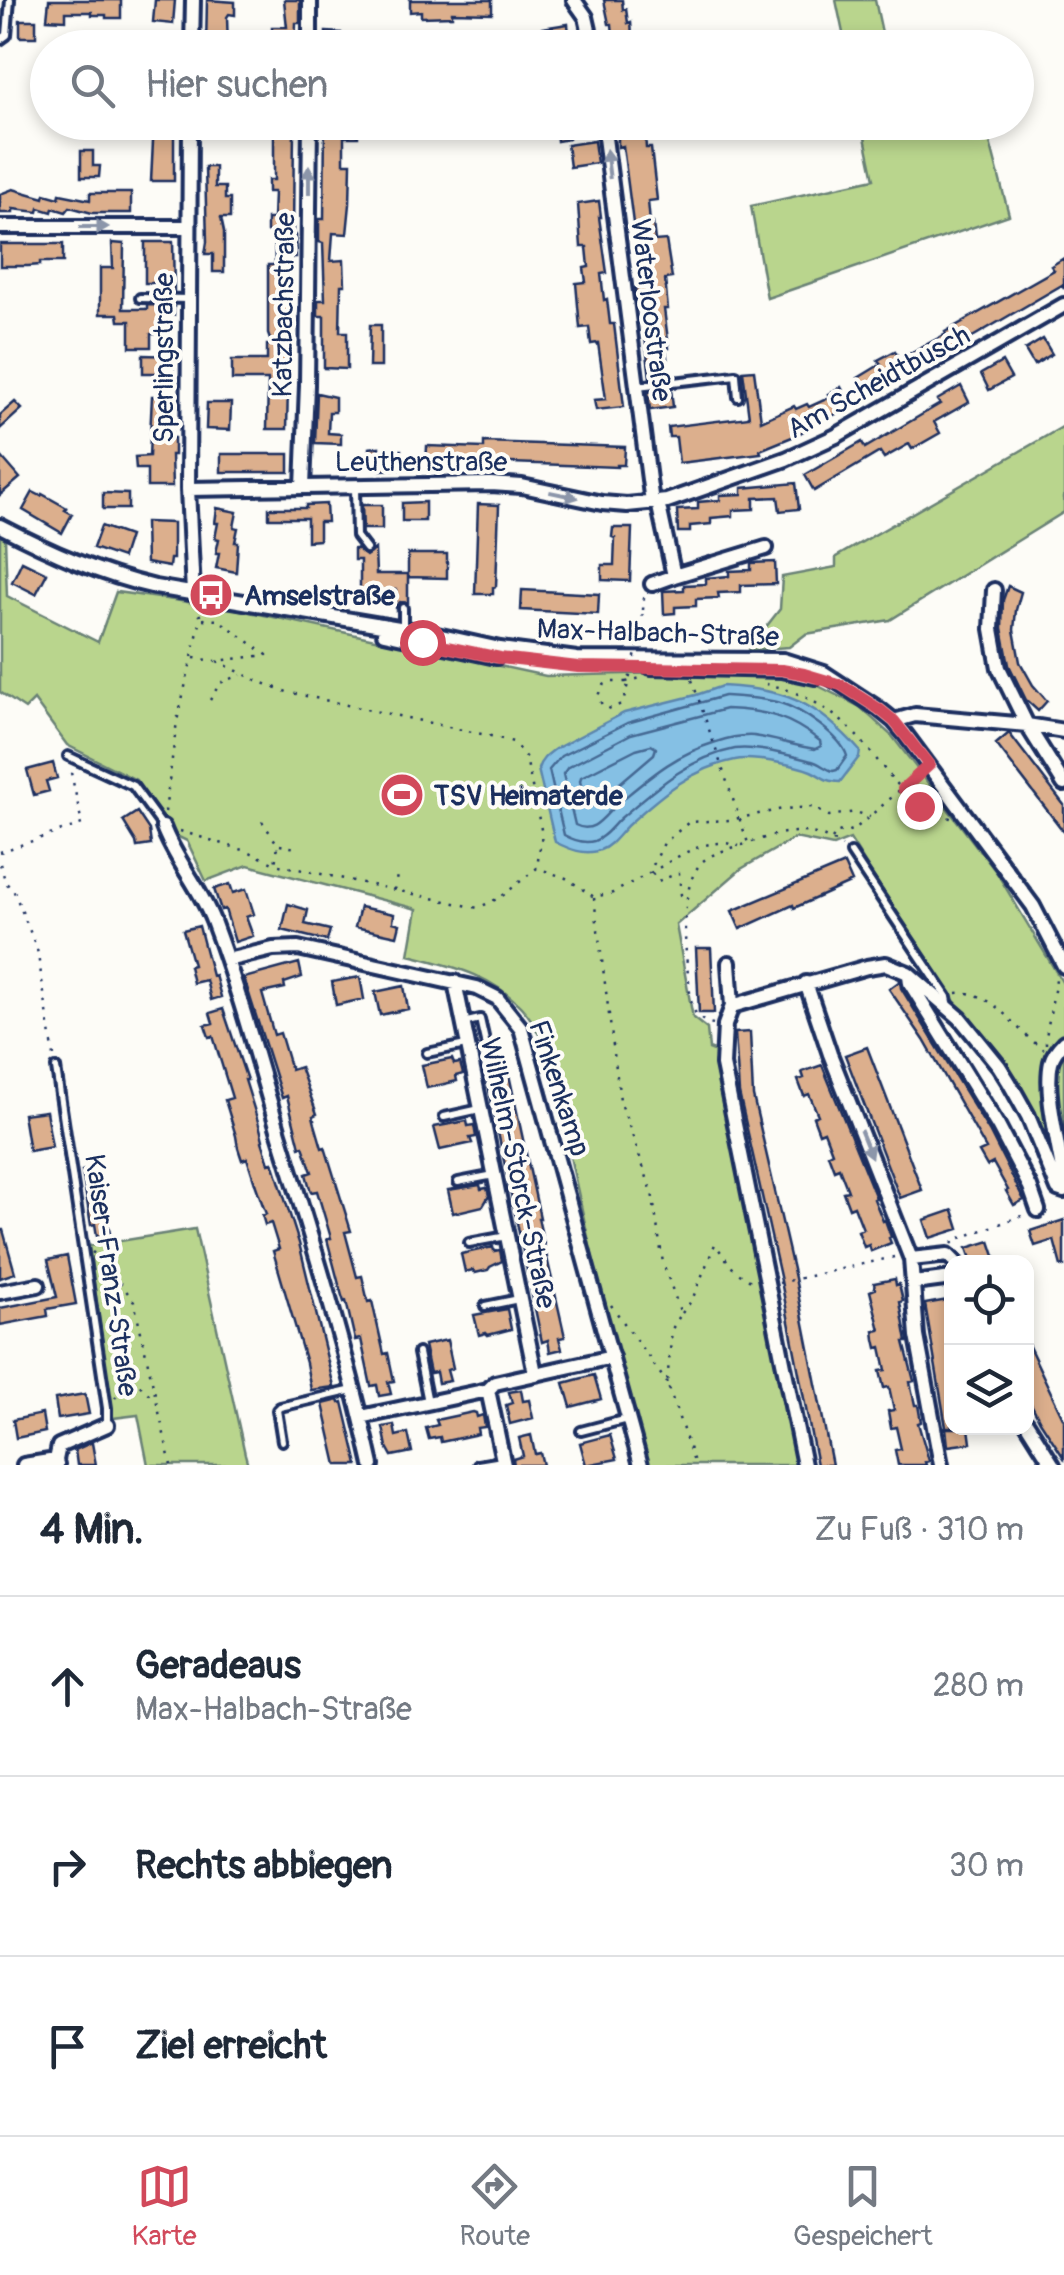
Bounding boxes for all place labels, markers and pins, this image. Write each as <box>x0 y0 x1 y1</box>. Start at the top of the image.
bus stop icon: Amselstraße <box>188 572 234 618</box>
place label: Amselstraße <box>244 579 396 614</box>
sports icon: TSV Heimaterde <box>379 772 425 818</box>
place label: TSV Heimaterde <box>433 779 624 814</box>

